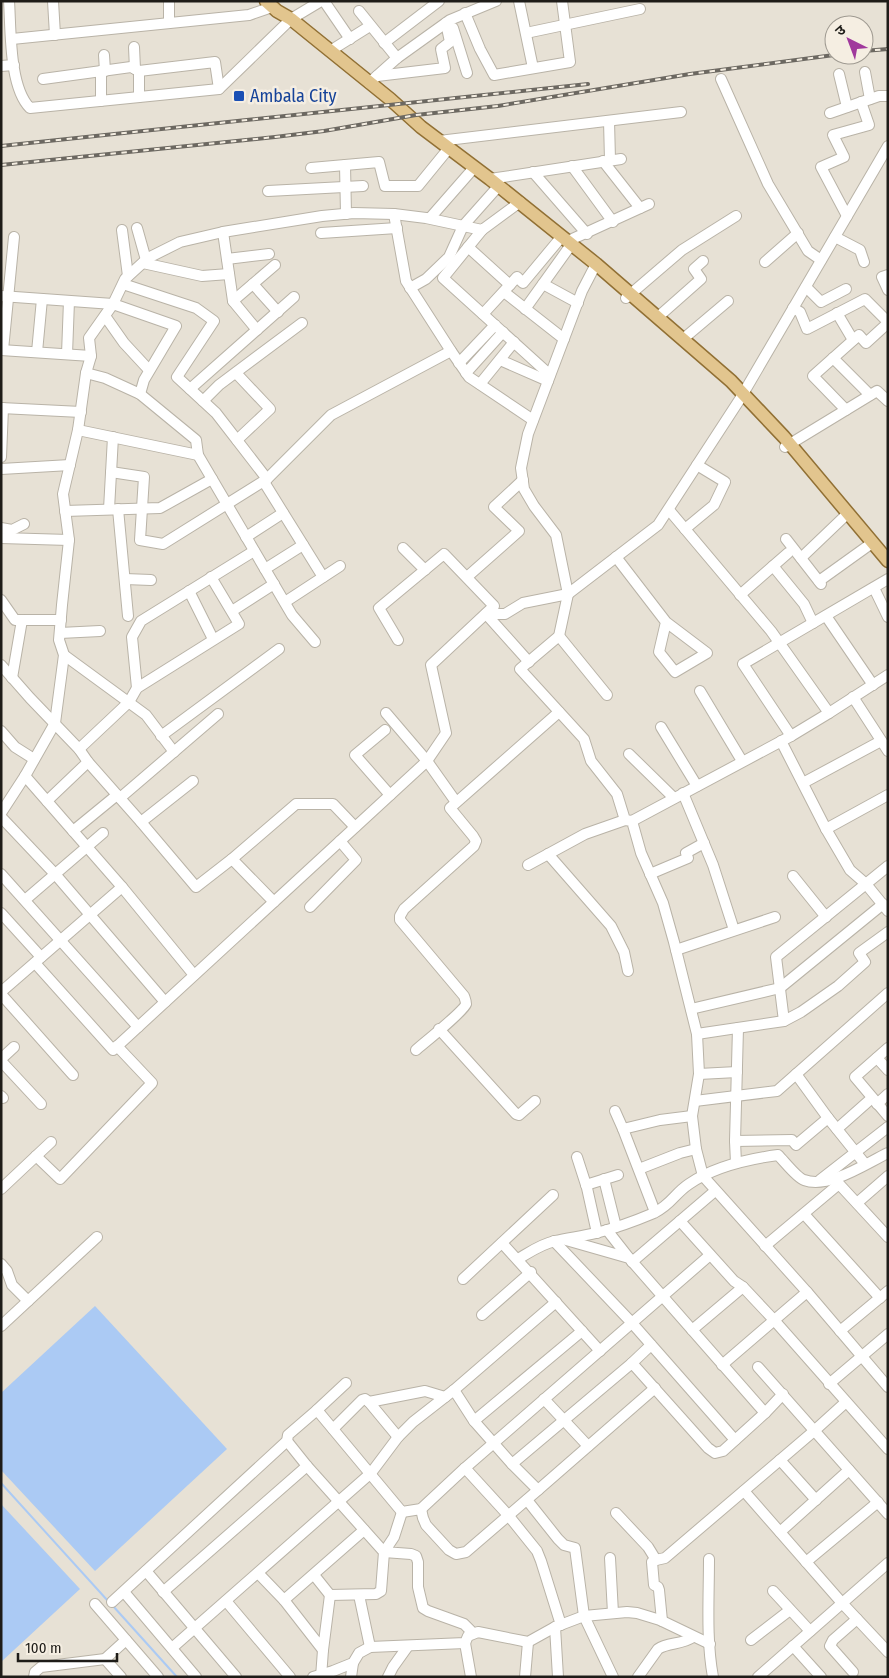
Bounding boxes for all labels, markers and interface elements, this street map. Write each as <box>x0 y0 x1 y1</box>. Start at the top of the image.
north arrow <box>824 15 874 65</box>
text: उ <box>832 21 850 40</box>
place label: Ambala City <box>250 85 337 107</box>
marker: Ambala City <box>232 89 246 103</box>
scale bar <box>18 1630 116 1662</box>
text: 100 m <box>25 1639 62 1657</box>

